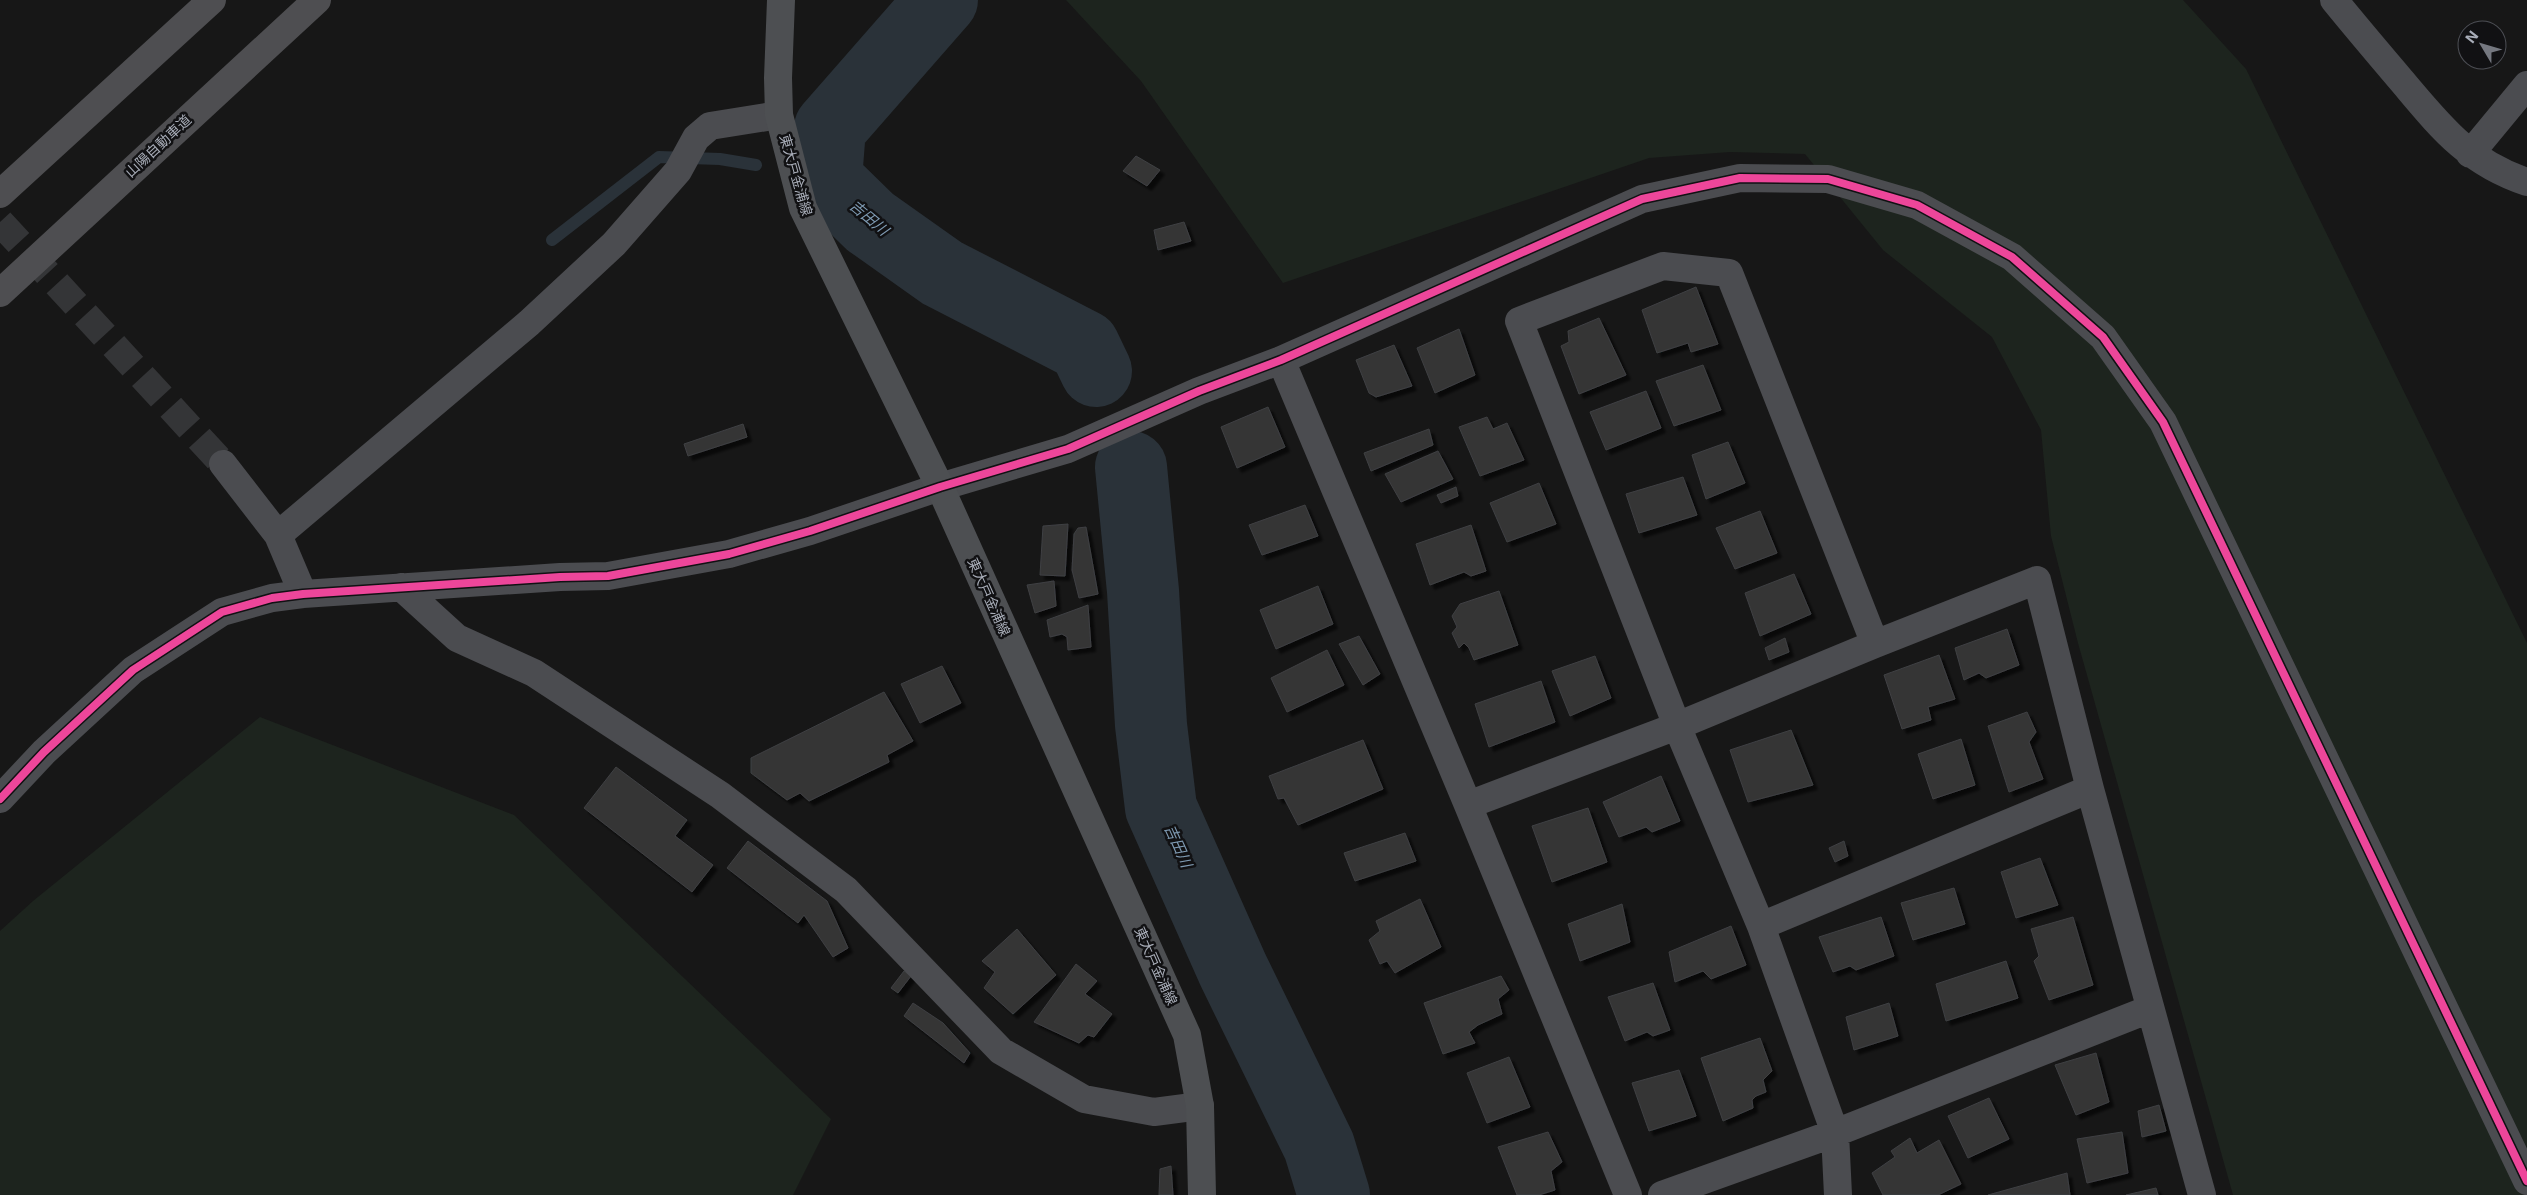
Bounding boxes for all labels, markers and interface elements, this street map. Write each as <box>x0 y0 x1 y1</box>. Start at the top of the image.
north arrow <box>2457 20 2507 70</box>
text: N <box>2461 27 2481 46</box>
street label: 山陽自動車道 <box>121 111 194 180</box>
street label: 東大戸金浦線 <box>777 132 816 218</box>
water label: 吉田川 <box>846 196 894 241</box>
street label: 東大戸金浦線 <box>965 555 1014 639</box>
water label: 吉田川 <box>1161 821 1197 872</box>
street label: 東大戸金浦線 <box>1132 924 1181 1008</box>

